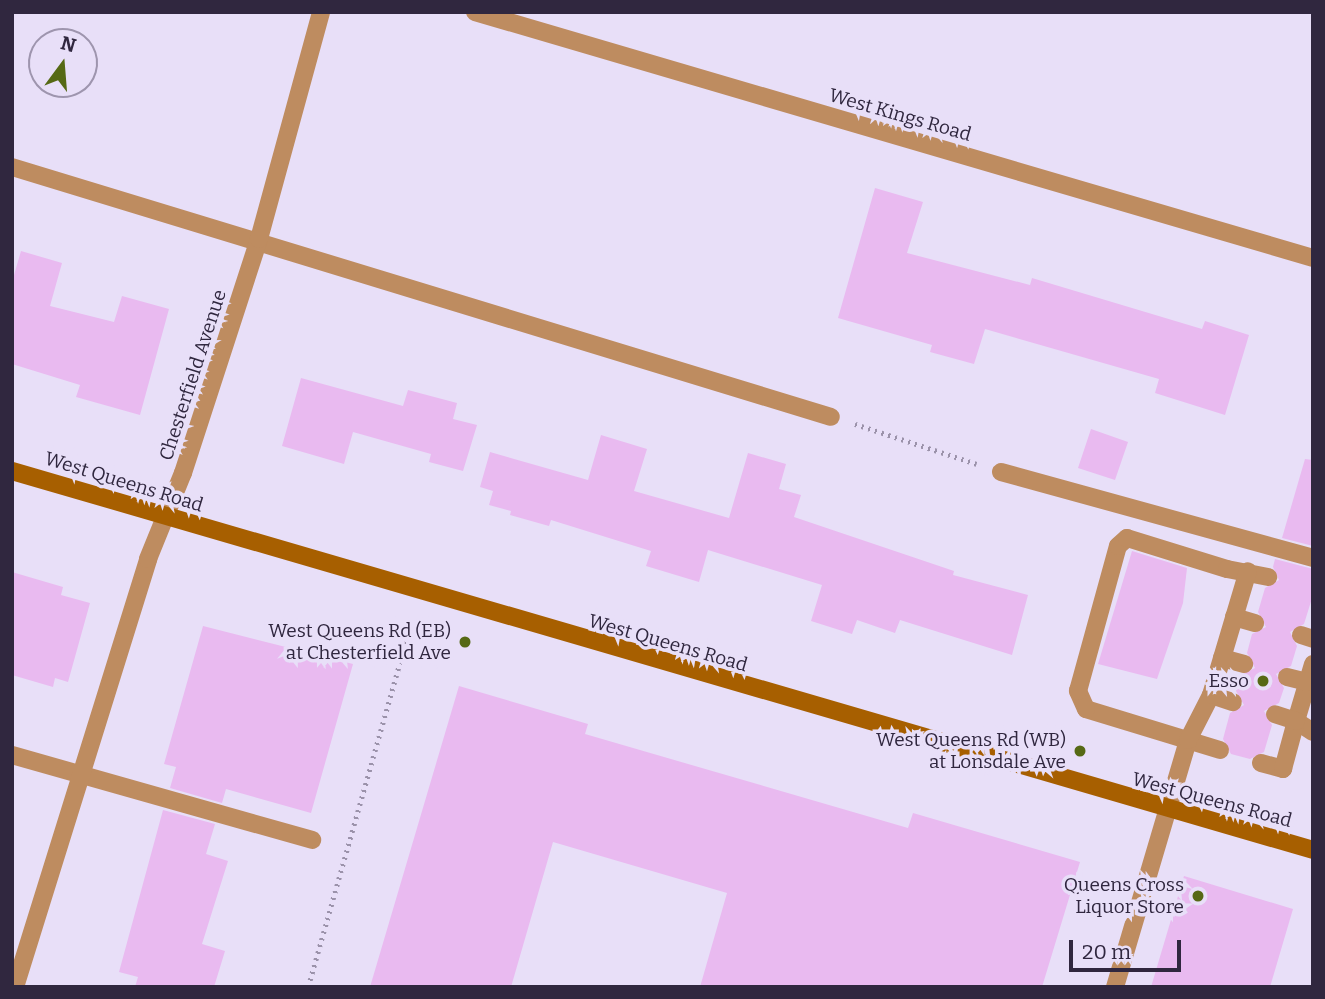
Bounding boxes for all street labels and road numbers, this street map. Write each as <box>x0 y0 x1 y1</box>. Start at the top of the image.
street label: West Kings Road <box>826 84 974 146</box>
street label: Chesterfield Avenue <box>155 287 231 463</box>
street label: West Queens Road <box>42 447 206 517</box>
street label: West Queens Road <box>586 609 750 677</box>
street label: West Queens Road <box>1130 768 1294 832</box>

